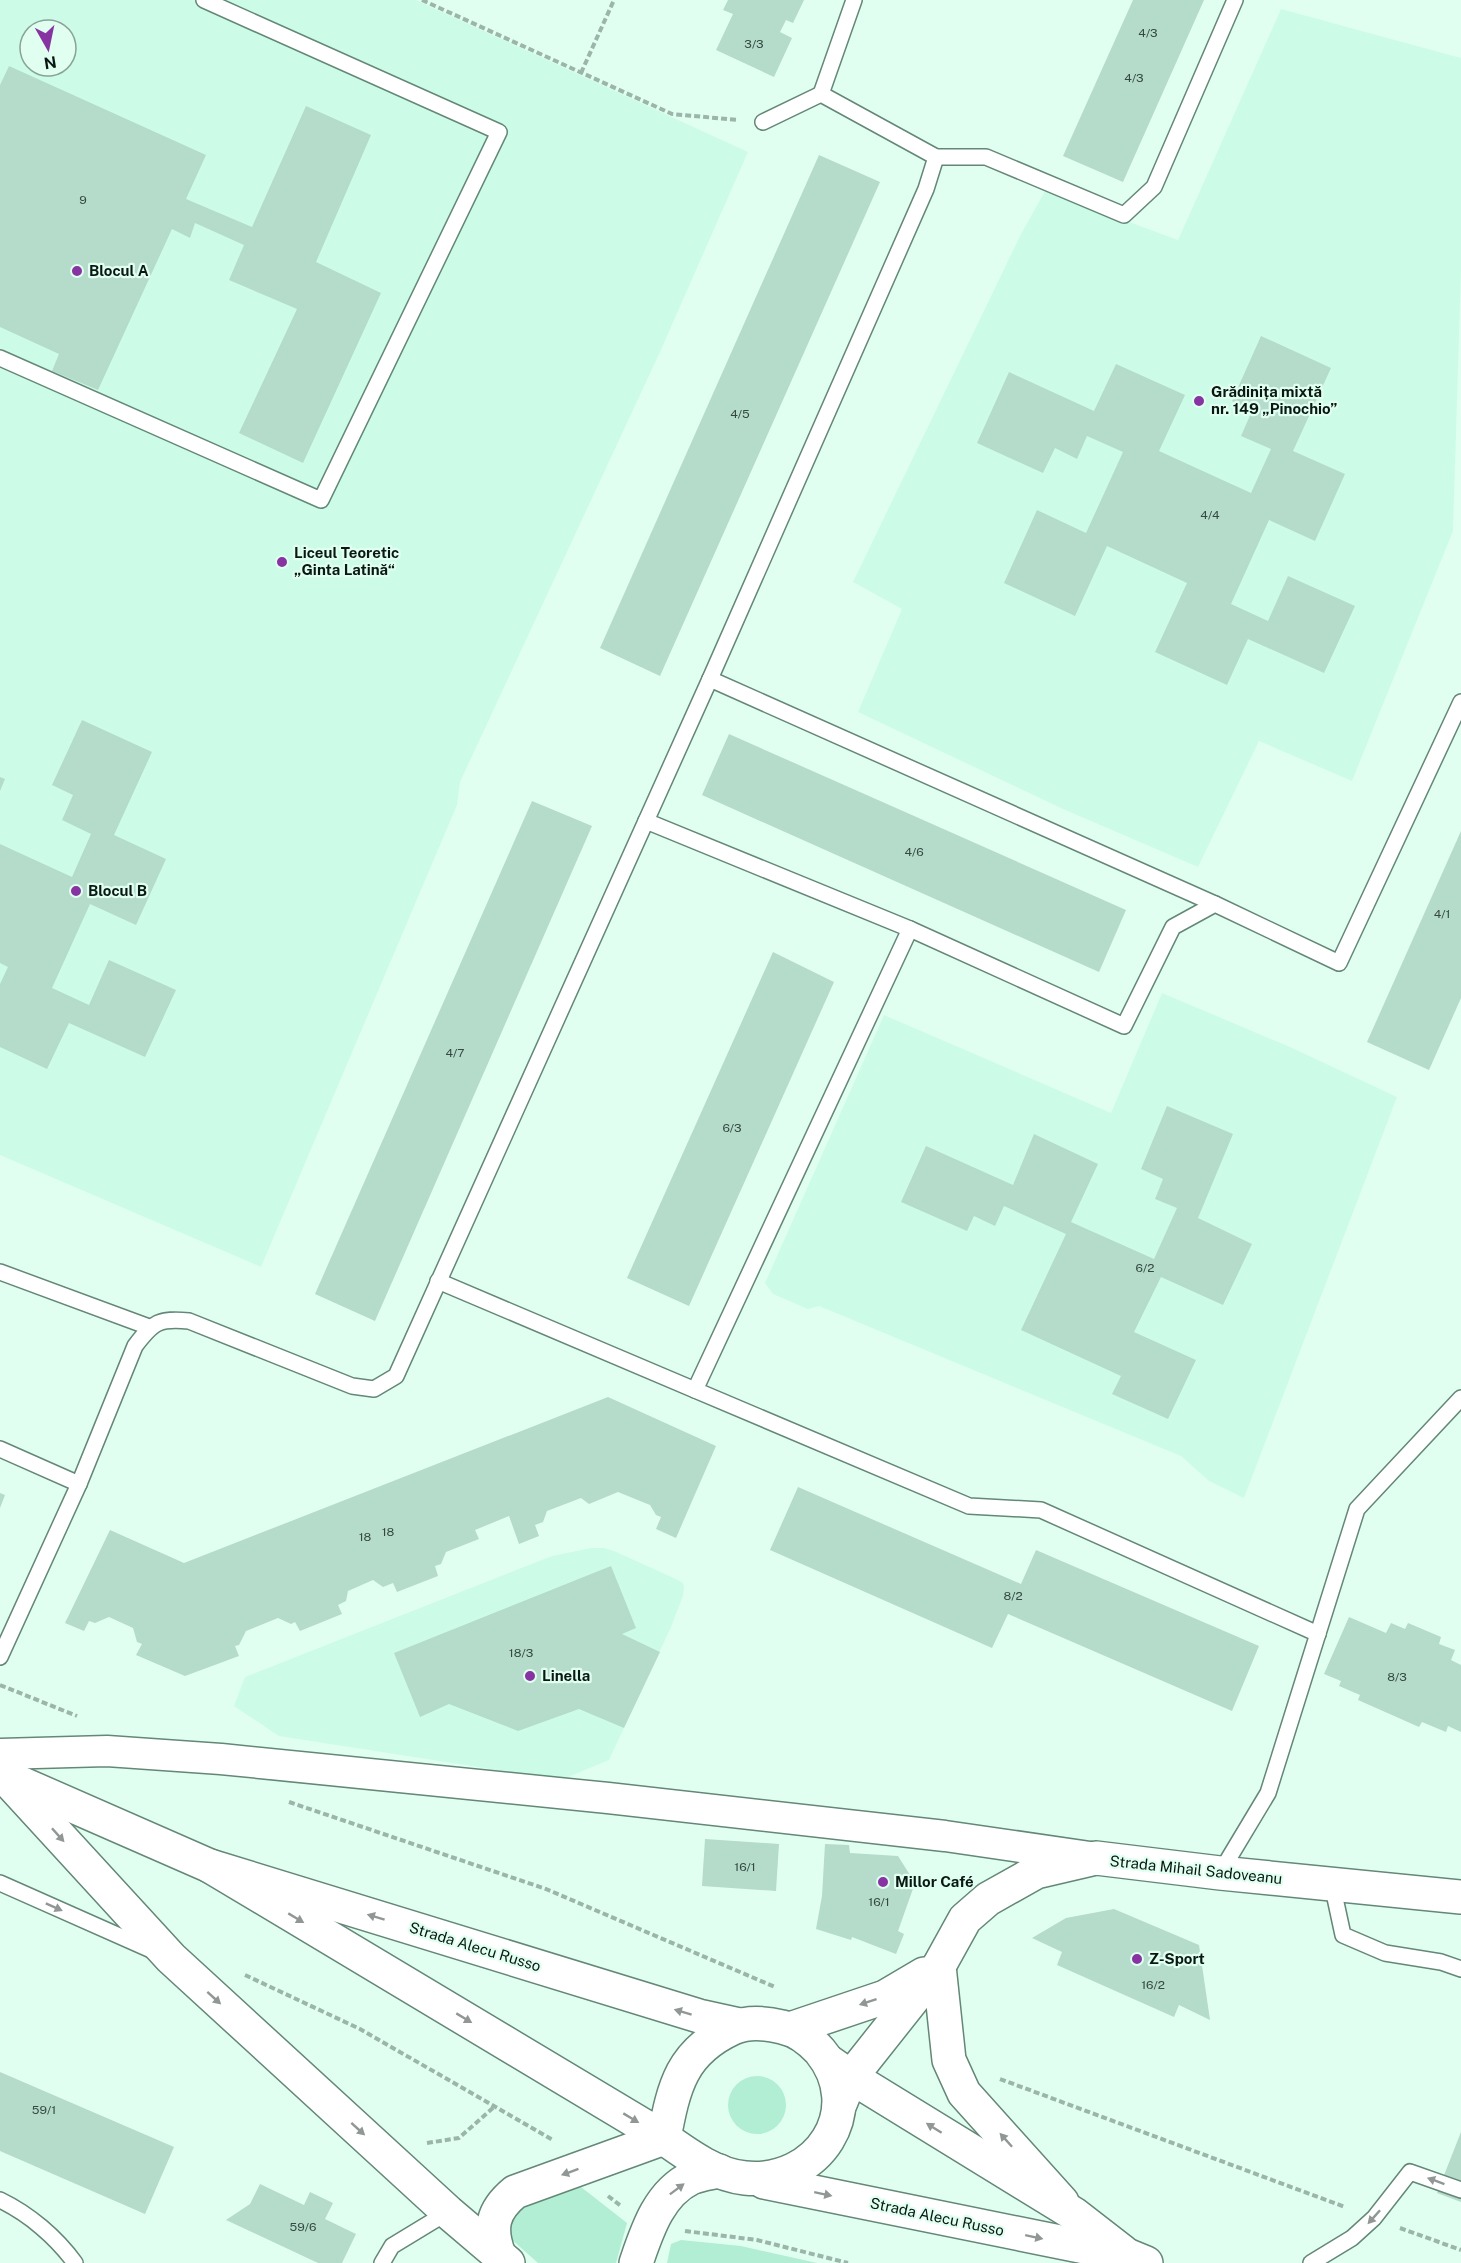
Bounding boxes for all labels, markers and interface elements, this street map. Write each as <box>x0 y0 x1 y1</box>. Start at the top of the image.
north arrow <box>18 18 78 78</box>
house number: 4/3 <box>1138 26 1158 40</box>
house number: 3/3 <box>744 37 764 51</box>
text: N <box>43 52 58 73</box>
house number: 4/3 <box>1124 71 1144 85</box>
house number: 9 <box>79 193 87 207</box>
place label: Blocul A <box>89 262 149 279</box>
marker: Blocul A <box>70 264 84 278</box>
place label: Grădinița mixtă nr. 149 „Pinochio” <box>1211 383 1337 417</box>
marker: Grădinița mixtă nr. 149 „Pinochio” <box>1192 394 1206 408</box>
house number: 4/5 <box>730 407 750 421</box>
house number: 4/4 <box>1200 508 1220 522</box>
place label: Liceul Teoretic „Ginta Latină“ <box>294 544 399 578</box>
marker: Liceul Teoretic „Ginta Latină“ <box>275 555 289 569</box>
house number: 4/6 <box>904 845 924 859</box>
place label: Blocul B <box>88 882 147 899</box>
marker: Blocul B <box>69 884 83 898</box>
house number: 4/1 <box>1434 907 1450 921</box>
house number: 4/7 <box>446 1046 464 1060</box>
house number: 6/3 <box>722 1121 742 1135</box>
house number: 6/2 <box>1136 1261 1154 1275</box>
house number: 18 <box>382 1525 395 1539</box>
house number: 18 <box>359 1530 372 1544</box>
house number: 8/2 <box>1003 1589 1023 1603</box>
house number: 18/3 <box>509 1646 533 1660</box>
place label: Linella <box>542 1667 590 1684</box>
marker: Linella <box>523 1669 537 1683</box>
house number: 8/3 <box>1387 1670 1407 1684</box>
one-way arrow <box>51 1827 64 1842</box>
street label: Strada Mihail Sadoveanu <box>1109 1852 1283 1887</box>
house number: 16/1 <box>734 1860 756 1874</box>
place label: Millor Café <box>895 1873 974 1890</box>
marker: Millor Café <box>876 1875 890 1889</box>
house number: 16/1 <box>868 1895 890 1909</box>
one-way arrow <box>45 1902 63 1912</box>
one-way arrow <box>288 1912 304 1923</box>
one-way arrow <box>367 1912 385 1921</box>
street label: Strada Alecu Russo <box>407 1918 543 1975</box>
place label: Z-Sport <box>1149 1950 1205 1967</box>
marker: Z-Sport <box>1130 1952 1144 1966</box>
house number: 16/2 <box>1141 1978 1165 1992</box>
one-way arrow <box>206 1991 221 2004</box>
one-way arrow <box>859 1998 877 2008</box>
one-way arrow <box>674 2007 692 2016</box>
one-way arrow <box>456 2012 472 2023</box>
house number: 59/1 <box>32 2103 56 2117</box>
one-way arrow <box>623 2112 639 2123</box>
one-way arrow <box>351 2122 365 2136</box>
one-way arrow <box>926 2123 942 2134</box>
one-way arrow <box>999 2132 1013 2147</box>
one-way arrow <box>561 2168 579 2177</box>
one-way arrow <box>1427 2176 1445 2185</box>
one-way arrow <box>669 2183 684 2195</box>
one-way arrow <box>813 2190 832 2199</box>
street label: Strada Alecu Russo <box>869 2194 1006 2239</box>
one-way arrow <box>1367 2210 1381 2225</box>
house number: 59/6 <box>290 2220 316 2234</box>
one-way arrow <box>1025 2233 1044 2242</box>

